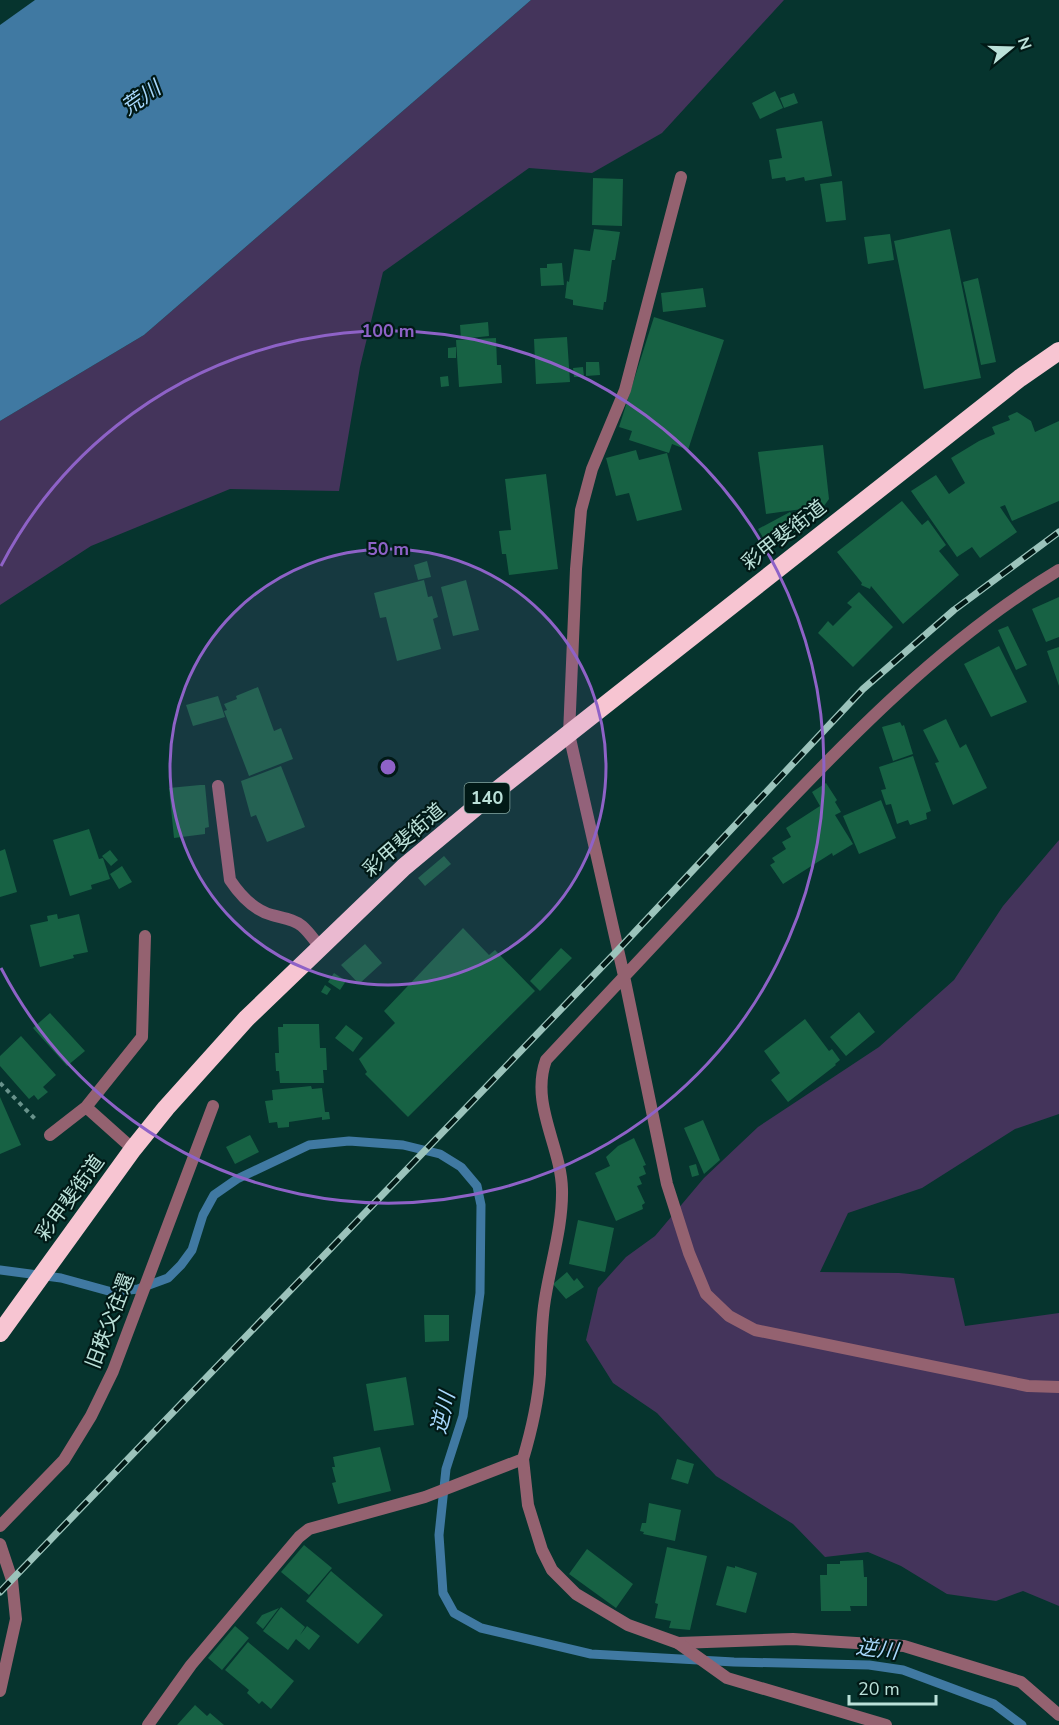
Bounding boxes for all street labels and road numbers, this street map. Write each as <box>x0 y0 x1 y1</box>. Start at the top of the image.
street label: 彩甲斐街道 <box>736 494 832 576</box>
road number: 140 <box>464 783 510 813</box>
street label: 彩甲斐街道 <box>357 797 451 883</box>
street label: 彩甲斐街道 <box>30 1150 110 1246</box>
street label: 旧秩父往還 <box>79 1269 141 1373</box>

